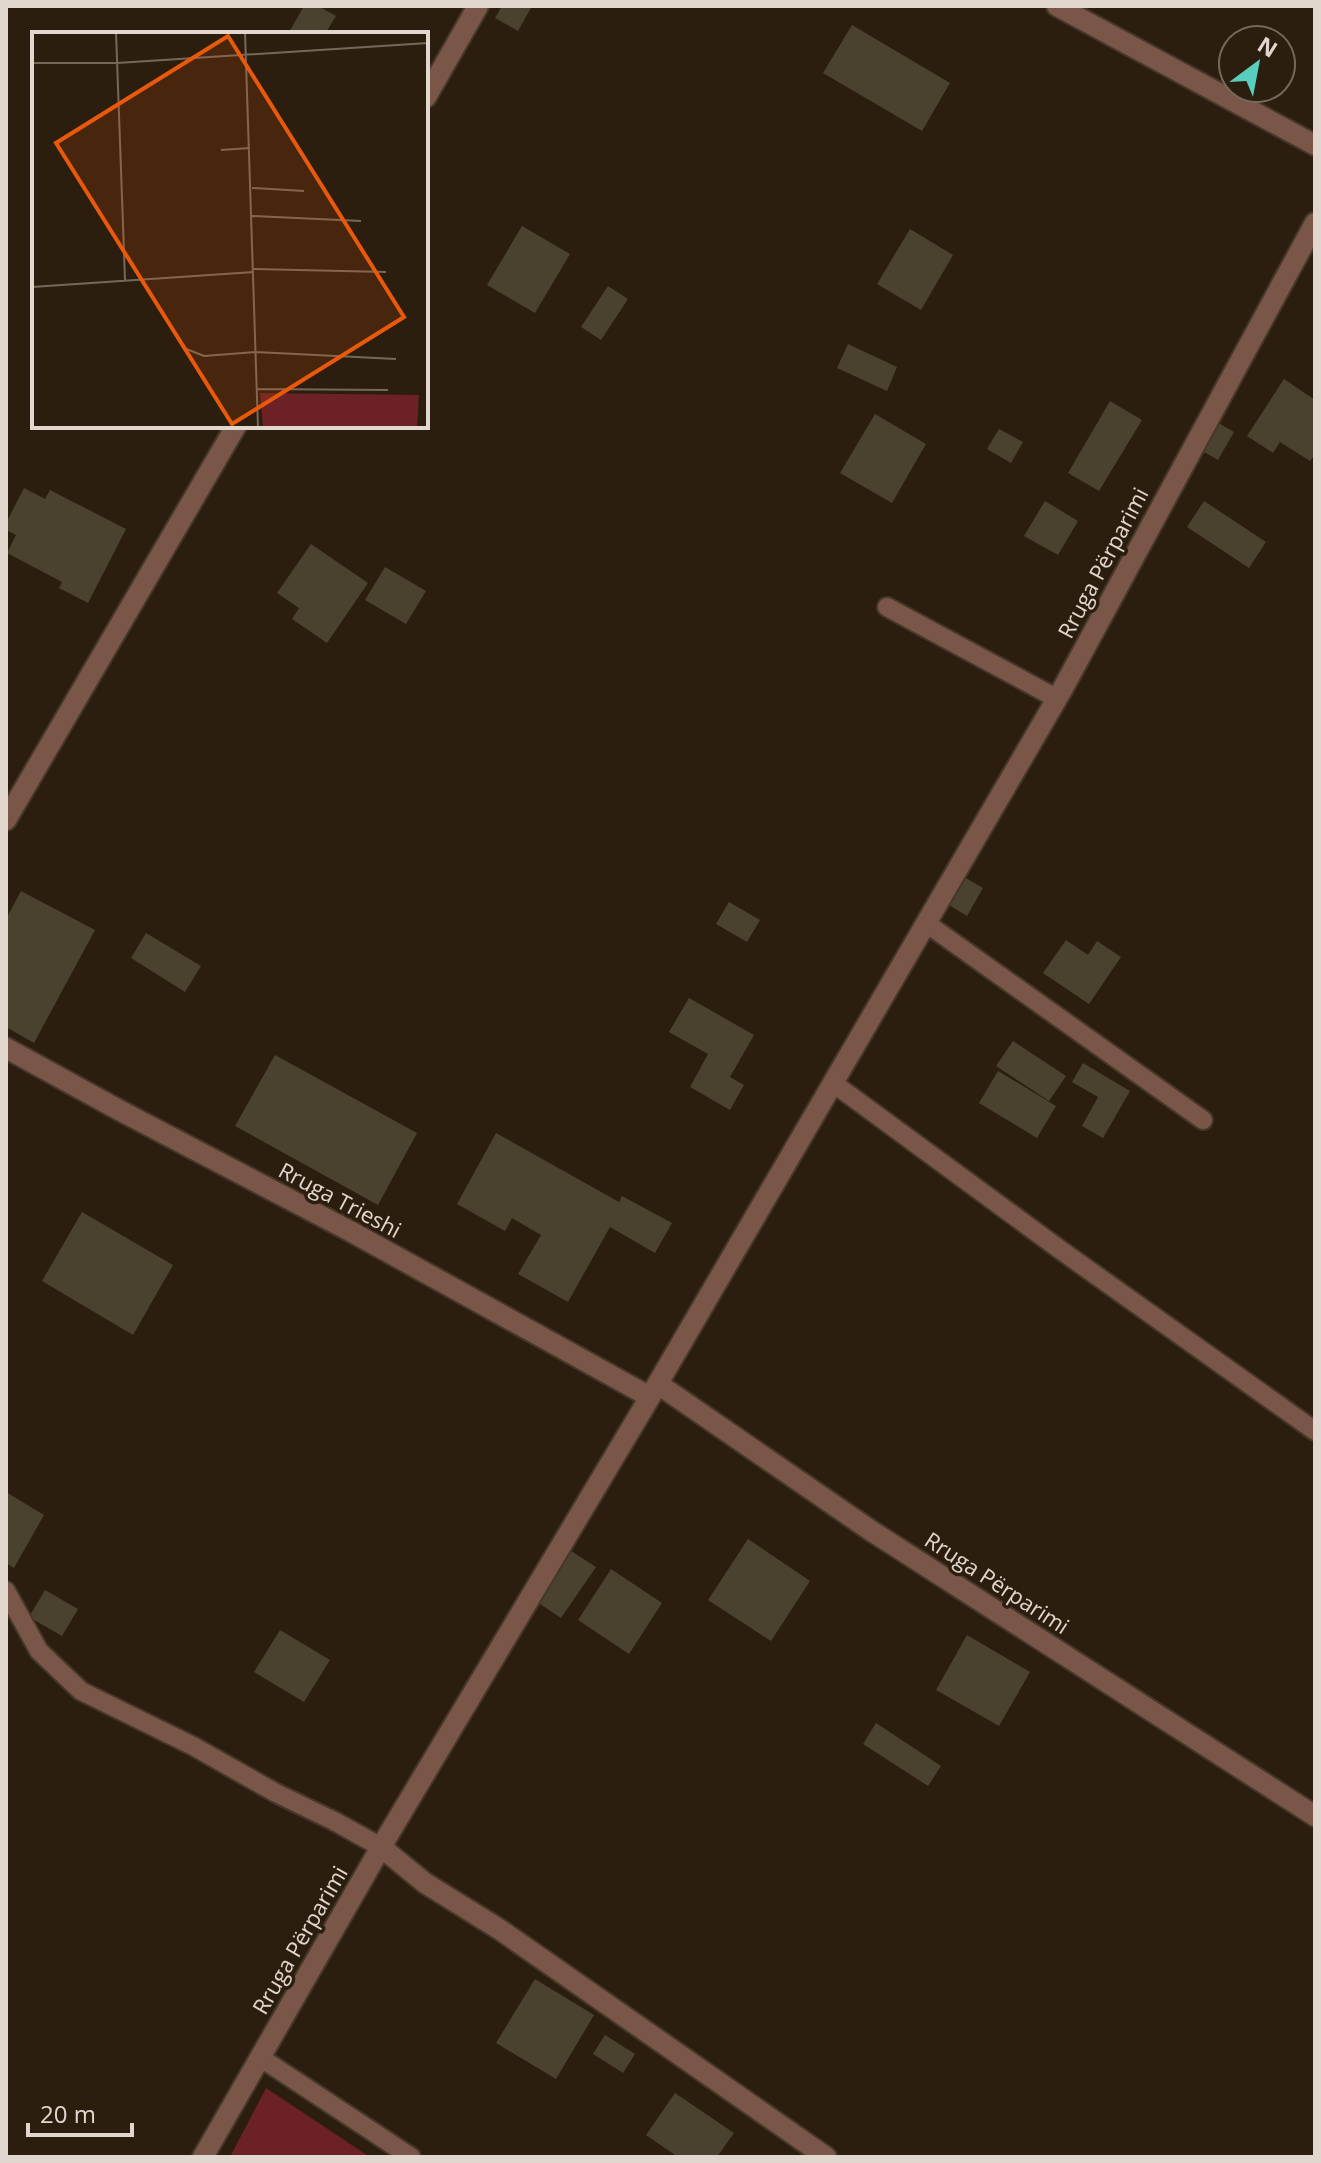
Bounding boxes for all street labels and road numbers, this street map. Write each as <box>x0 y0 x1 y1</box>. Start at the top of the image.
street label: Rruga Përparimi <box>1050 482 1154 643</box>
street label: Rruga Trieshi <box>274 1154 407 1244</box>
street label: Rruga Përparimi <box>919 1524 1076 1640</box>
street label: Rruga Përparimi <box>244 1860 354 2019</box>

